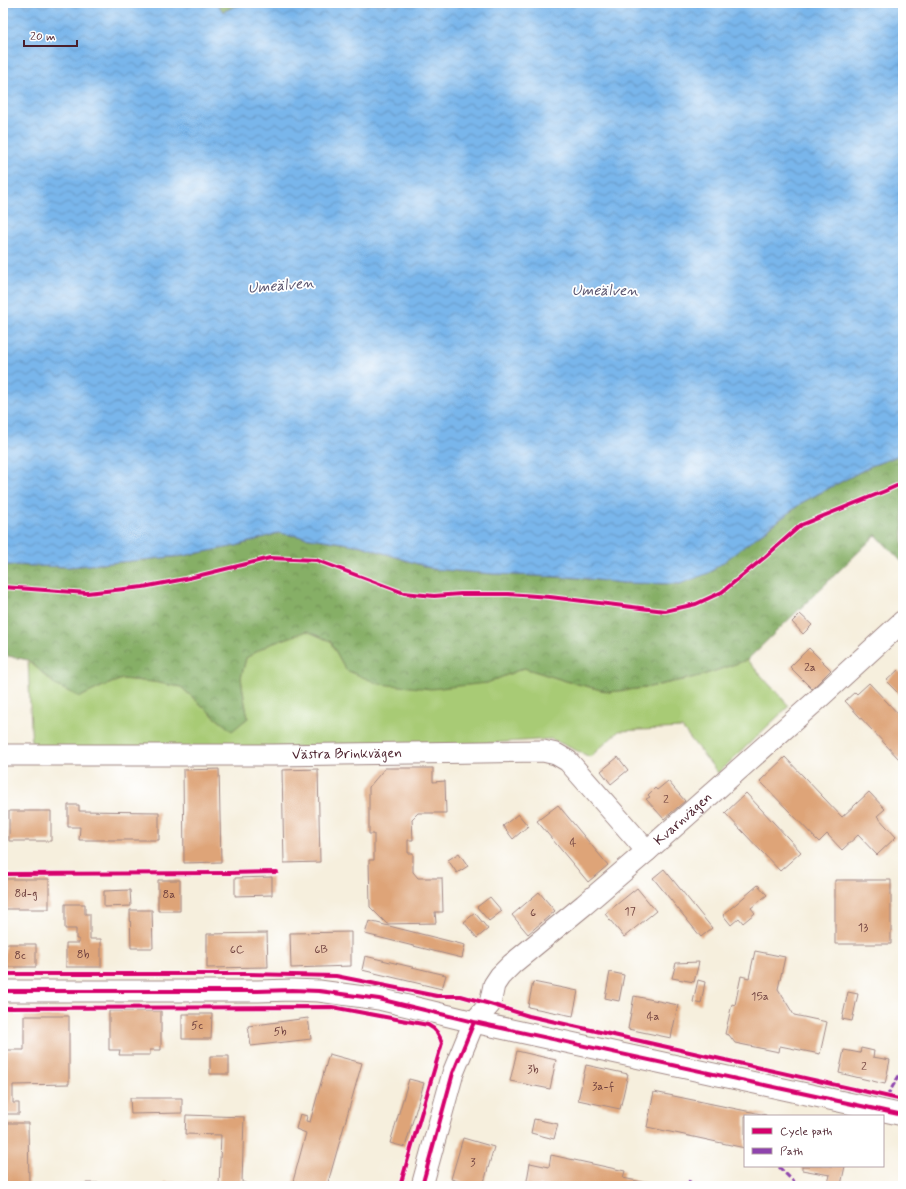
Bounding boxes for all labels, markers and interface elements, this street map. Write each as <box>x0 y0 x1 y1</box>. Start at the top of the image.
scale bar <box>24 22 77 48</box>
text: 20 m <box>30 29 56 45</box>
water label: Umeälven <box>247 273 315 299</box>
water label: Umeälven <box>572 281 638 301</box>
house number: 2a <box>804 660 816 676</box>
street label: Västra Brinkvägen <box>292 744 402 764</box>
street label: Kvarnvägen <box>650 788 716 850</box>
house number: 2 <box>663 792 669 808</box>
house number: 4 <box>570 835 577 851</box>
house number: 8d-g <box>15 886 37 902</box>
house number: 8a <box>163 887 175 903</box>
house number: 17 <box>624 904 636 920</box>
house number: 6 <box>530 905 536 921</box>
house number: 13 <box>858 920 868 936</box>
house number: 6C <box>230 942 245 958</box>
house number: 6B <box>314 942 328 958</box>
house number: 8b <box>77 947 89 963</box>
house number: 8c <box>14 948 26 964</box>
house number: 15a <box>751 989 769 1005</box>
house number: 4a <box>646 1009 660 1025</box>
house number: 5c <box>191 1018 203 1034</box>
house number: 5b <box>273 1024 287 1040</box>
house number: 2 <box>861 1059 867 1075</box>
house number: 3b <box>527 1062 539 1078</box>
house number: 3a-f <box>592 1079 614 1095</box>
legend <box>744 1115 884 1167</box>
text: Cycle path <box>780 1124 832 1140</box>
text: Path <box>780 1144 803 1160</box>
house number: 3 <box>470 1155 476 1171</box>

